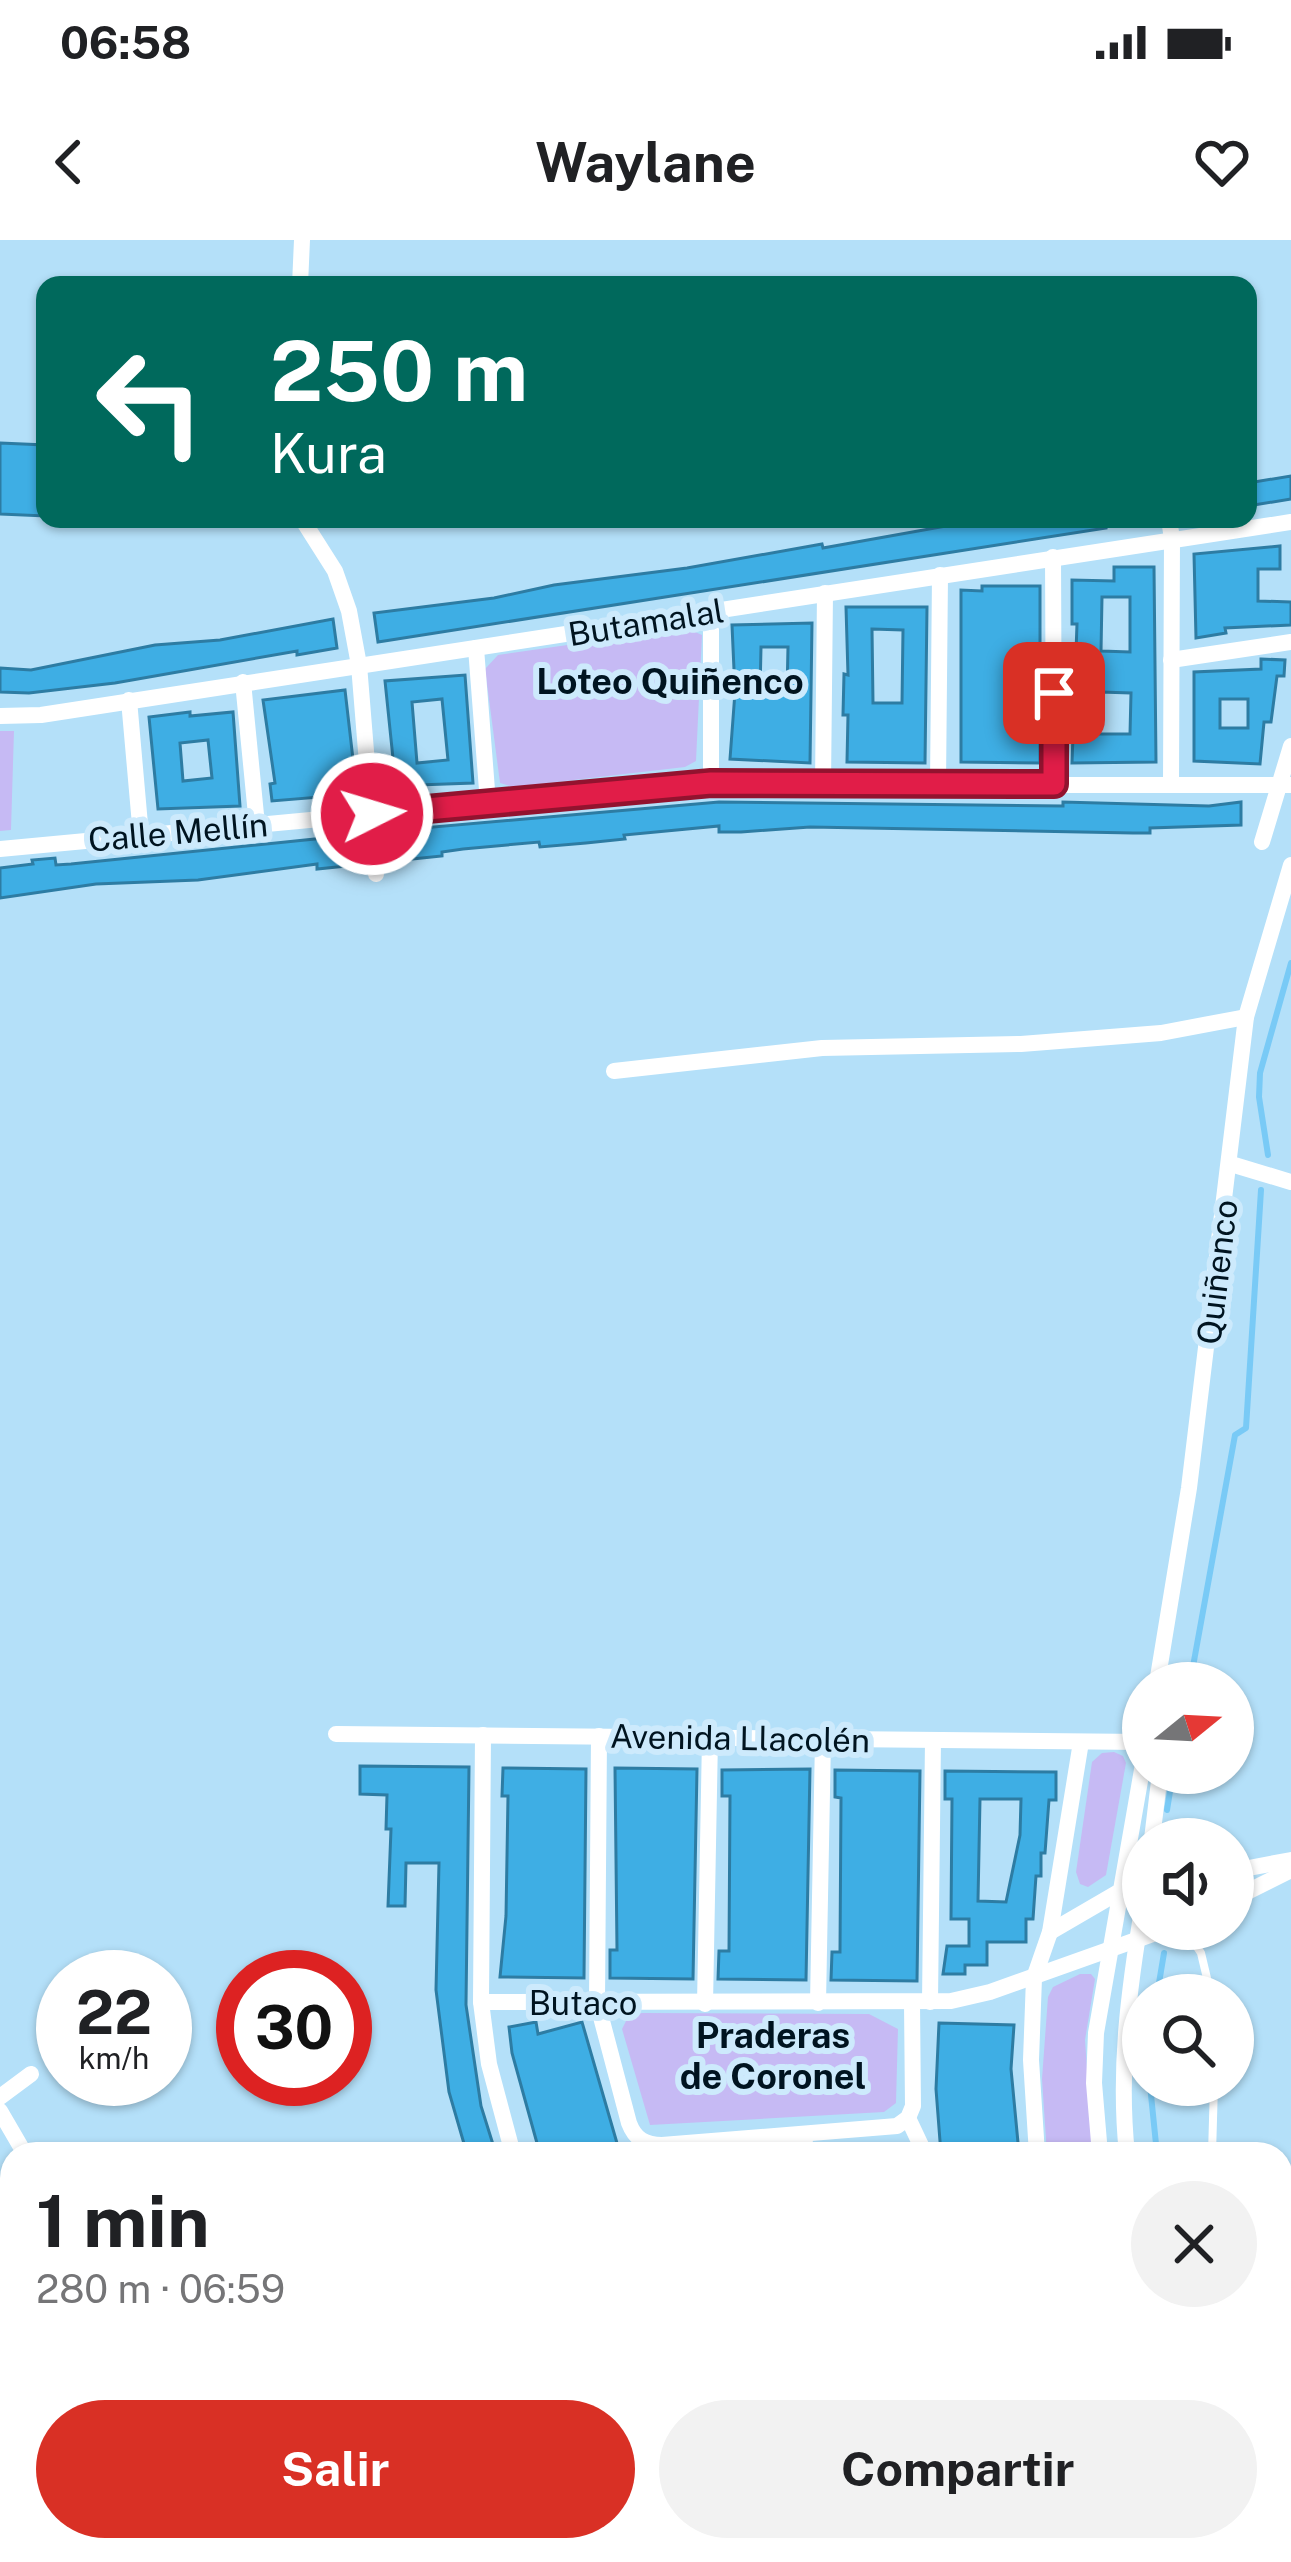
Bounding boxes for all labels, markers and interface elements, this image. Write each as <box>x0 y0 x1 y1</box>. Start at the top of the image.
text: 06:58 <box>60 16 191 69</box>
icon: back <box>36 129 102 195</box>
icon: heart <box>1189 129 1255 195</box>
text: Waylane <box>535 131 756 194</box>
text: 250 m <box>270 321 528 420</box>
icon: left <box>72 324 228 480</box>
text: Kura <box>270 422 387 485</box>
street label: Butamalal <box>565 591 727 653</box>
pin <box>1003 642 1105 744</box>
district label: Loteo Quiñenco <box>536 660 804 702</box>
icon: arrive <box>1021 660 1087 726</box>
position arrow <box>309 751 435 877</box>
street label: Calle Mellín <box>87 805 269 859</box>
street label: Quiñenco <box>1189 1197 1245 1347</box>
north arrow <box>1122 1662 1254 1794</box>
map controls <box>1122 1662 1254 2106</box>
street label: Avenida Llacolén <box>610 1717 870 1759</box>
button: sound <box>1122 1818 1254 1950</box>
speed limit sign: 30 <box>216 1950 372 2106</box>
button: search <box>1122 1974 1254 2106</box>
text: 22 <box>76 1977 152 2048</box>
street label: Butaco <box>529 1984 637 2022</box>
district label: Praderas de Coronel <box>680 2014 866 2097</box>
text: km/h <box>79 2040 149 2076</box>
text: 1 min <box>36 2179 210 2263</box>
button: close <box>1131 2181 1257 2307</box>
text: 280 m · 06:59 <box>36 2266 285 2312</box>
button: Salir <box>36 2400 635 2538</box>
button: Compartir <box>659 2400 1257 2538</box>

